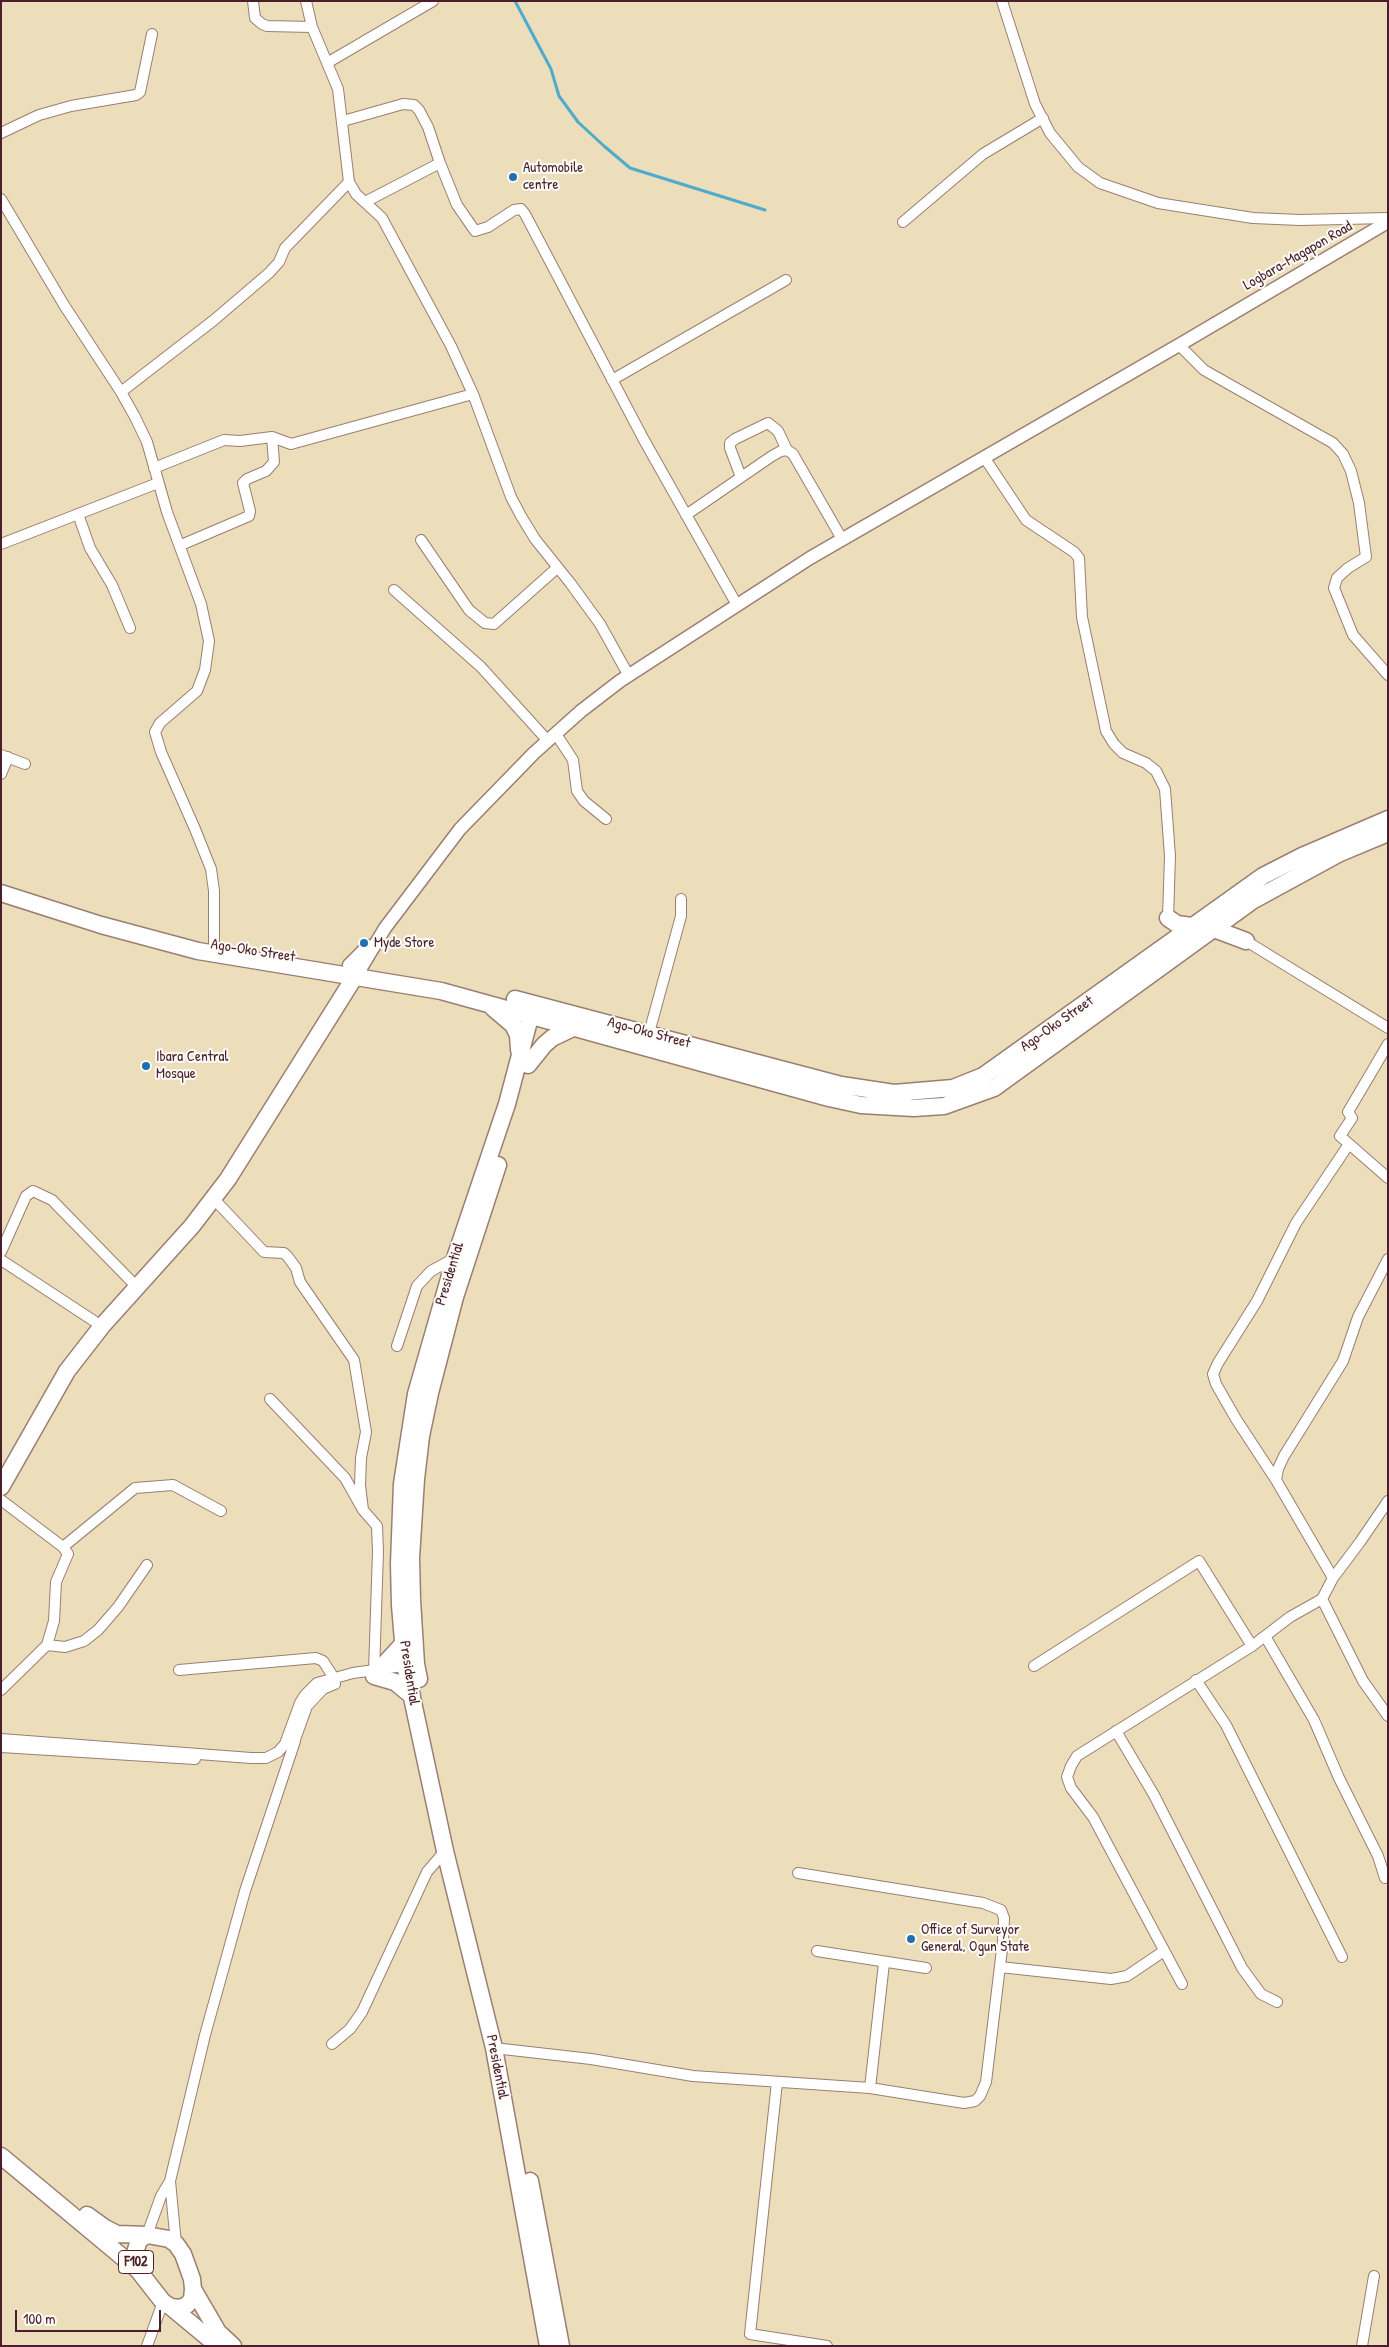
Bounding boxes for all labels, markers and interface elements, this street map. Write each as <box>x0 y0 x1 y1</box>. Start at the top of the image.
place label: Automobile centre <box>523 159 583 194</box>
marker: Automobile centre <box>507 171 519 183</box>
street label: Logbara-Magapon Road <box>1240 218 1356 294</box>
place label: Myde Store <box>374 934 434 952</box>
street label: Ago-Oko Street <box>210 935 296 967</box>
marker: Myde Store <box>358 937 370 949</box>
street label: Ago-Oko Street <box>1017 992 1097 1056</box>
street label: Ago-Oko Street <box>606 1013 692 1053</box>
place label: Ibara Central Mosque <box>156 1048 228 1083</box>
marker: Ibara Central Mosque <box>140 1060 152 1072</box>
street label: Presidential <box>432 1240 468 1308</box>
street label: Presidential <box>395 1639 423 1707</box>
place label: Office of Surveyor General, Ogun State <box>921 1921 1029 1956</box>
marker: Office of Surveyor General, Ogun State <box>905 1933 917 1945</box>
street label: Presidential <box>482 2033 512 2101</box>
road number: F102 <box>118 2250 154 2274</box>
scale bar <box>18 2300 164 2332</box>
text: 100 m <box>23 2308 56 2329</box>

